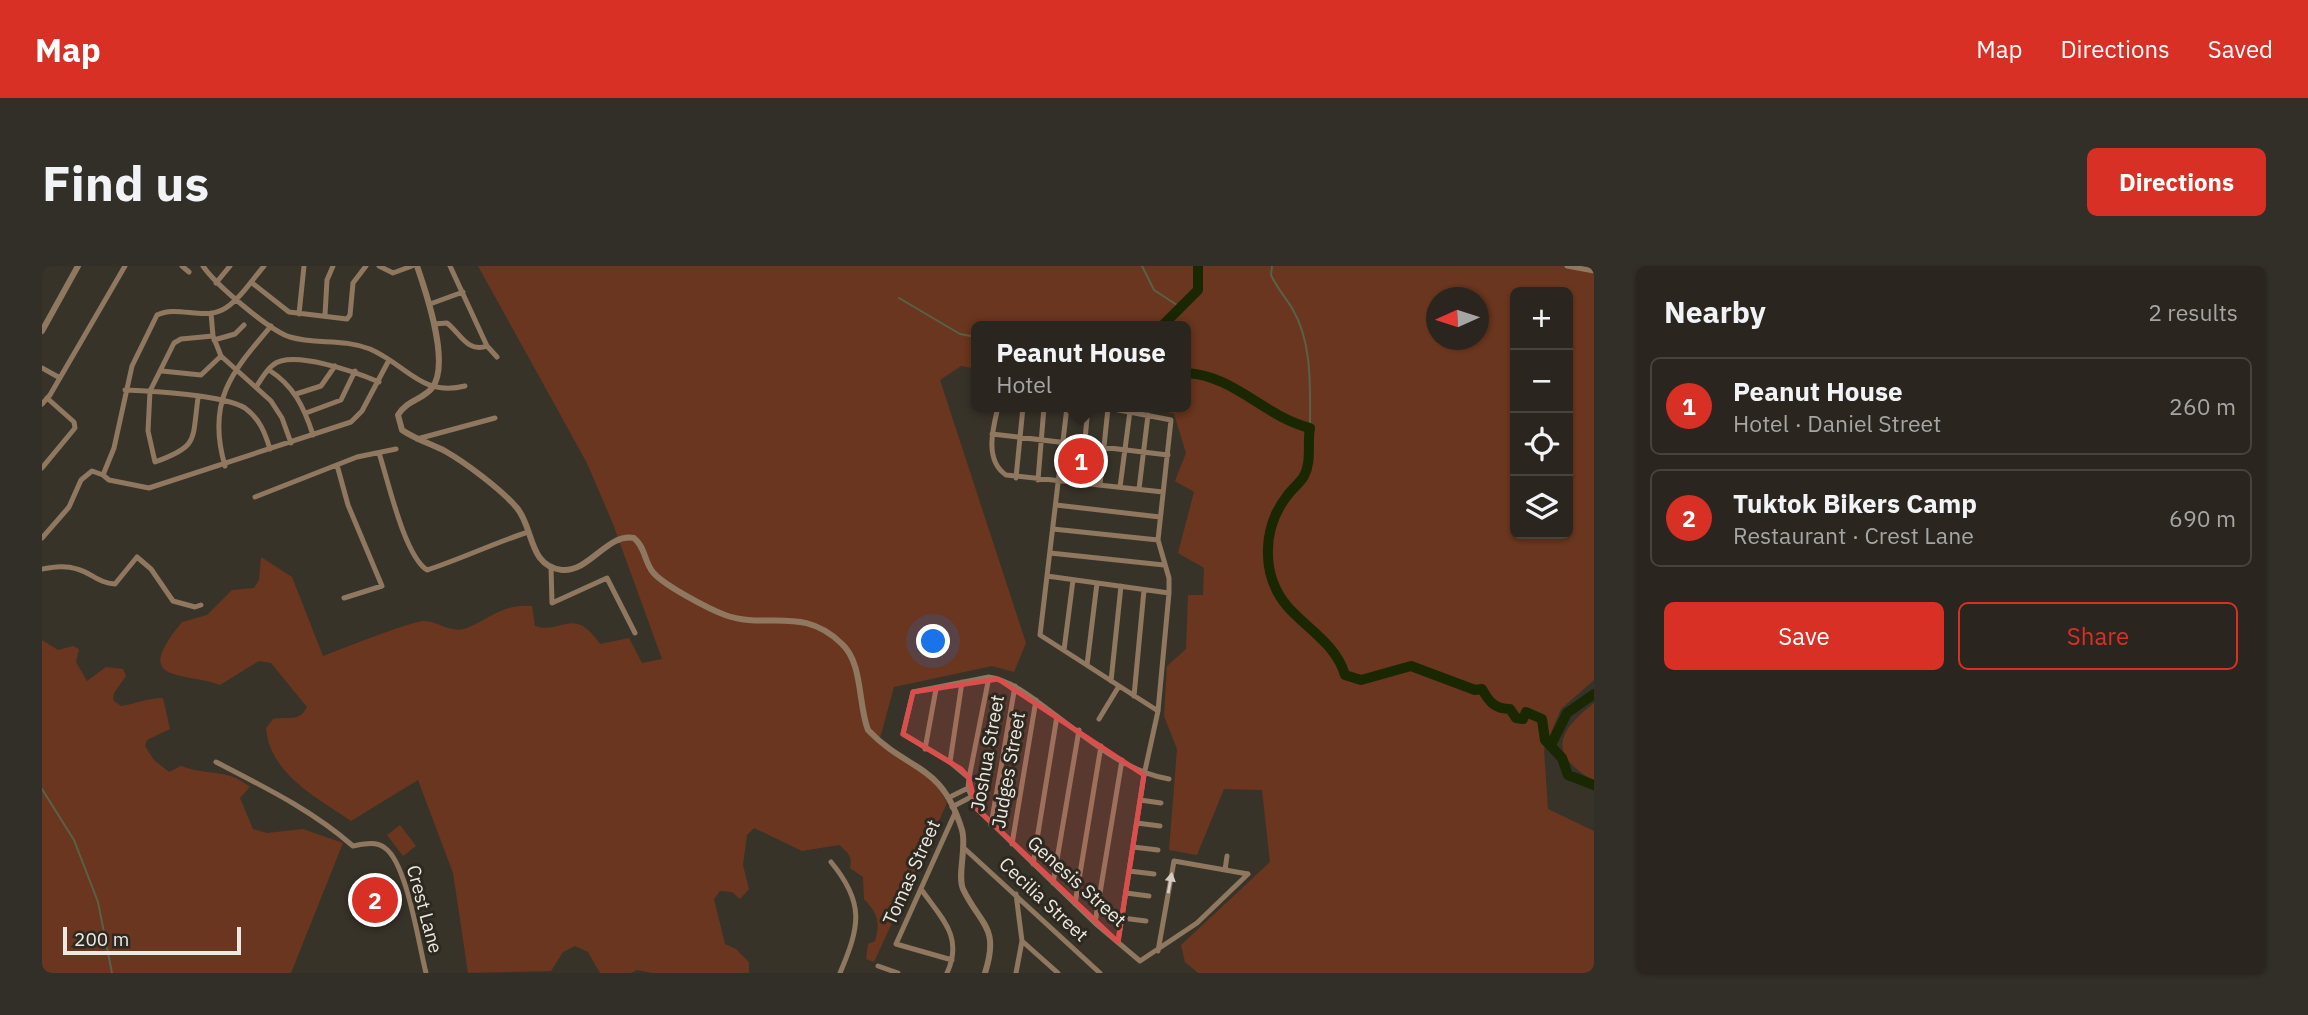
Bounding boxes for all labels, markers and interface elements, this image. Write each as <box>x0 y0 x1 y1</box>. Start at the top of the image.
text: Map <box>35 28 101 71</box>
text: Map <box>1976 33 2022 65</box>
text: Directions <box>2060 33 2170 65</box>
text: Saved <box>2208 33 2273 65</box>
button: Directions <box>2087 148 2266 216</box>
text: Find us <box>42 151 209 214</box>
north arrow <box>1426 287 1489 350</box>
map controls <box>1510 287 1573 539</box>
button: + <box>1510 287 1573 350</box>
text: Nearby <box>1664 292 1766 331</box>
text: 2 results <box>2148 297 2238 327</box>
popup <box>971 321 1191 412</box>
text: Peanut House <box>996 335 1166 369</box>
button: − <box>1510 350 1573 413</box>
text: Hotel <box>996 369 1052 399</box>
text: Peanut House <box>1733 374 1903 408</box>
text: 1 <box>1682 391 1696 421</box>
text: 260 m <box>2169 391 2236 421</box>
text: Hotel · Daniel Street <box>1733 408 1941 438</box>
button: locate <box>1510 413 1573 476</box>
pin: 1 <box>1058 435 1104 487</box>
button: layers <box>1510 476 1573 539</box>
text: Tuktok Bikers Camp <box>1733 486 1977 520</box>
text: 2 <box>1682 503 1696 533</box>
text: 690 m <box>2169 503 2236 533</box>
text: Restaurant · Crest Lane <box>1733 520 1974 550</box>
button: Save <box>1664 602 1944 670</box>
button: Share <box>1958 602 2238 670</box>
your location <box>916 624 950 658</box>
street label: Joshua Street <box>965 693 1009 813</box>
street label: Judges Street <box>986 710 1030 830</box>
street label: Tomas Street <box>877 816 945 928</box>
street label: Genesis Street <box>1023 830 1131 932</box>
street label: Cecilia Street <box>994 852 1094 946</box>
street label: Crest Lane <box>402 862 448 956</box>
one-way arrow <box>1165 872 1176 894</box>
pin: 2 <box>352 874 398 926</box>
scale bar <box>63 924 242 956</box>
text: 200 m <box>74 927 129 951</box>

